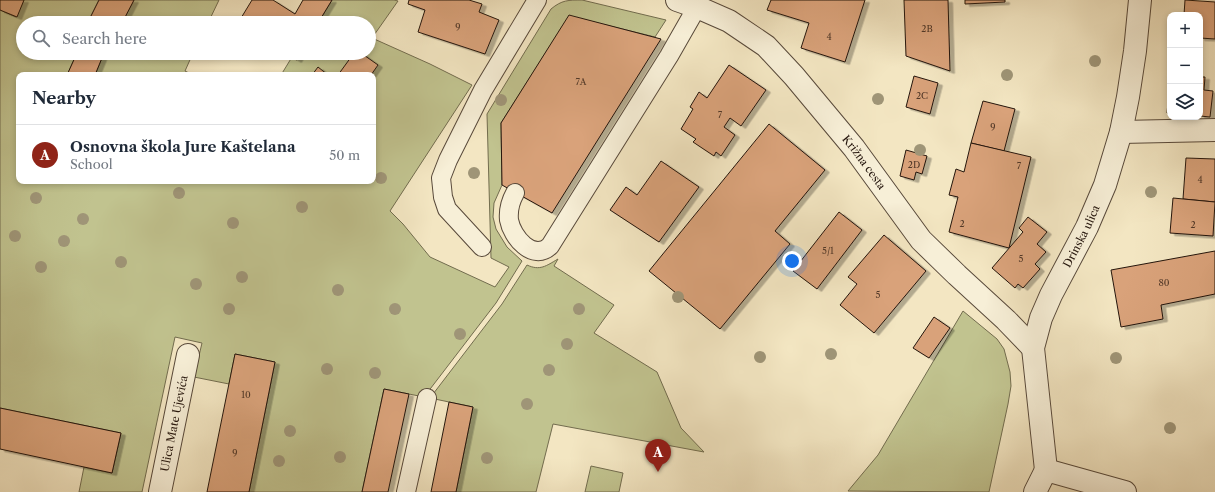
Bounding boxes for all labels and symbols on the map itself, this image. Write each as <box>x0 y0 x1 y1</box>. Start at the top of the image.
house number: 9 <box>455 21 461 32</box>
house number: 2B <box>921 23 933 34</box>
house number: 4 <box>826 31 832 42</box>
house number: 7A <box>576 76 587 87</box>
house number: 2C <box>916 90 928 101</box>
house number: 7 <box>718 109 723 120</box>
house number: 9 <box>990 121 996 132</box>
street label: Križna cesta <box>839 132 889 192</box>
house number: 2D <box>908 159 920 170</box>
house number: 7 <box>1017 160 1022 171</box>
house number: 4 <box>1197 174 1203 185</box>
street label: Drinska ulica <box>1060 203 1103 270</box>
house number: 2 <box>959 218 965 229</box>
house number: 2 <box>1190 219 1196 230</box>
house number: 5/1 <box>822 245 834 256</box>
your location <box>782 251 802 271</box>
house number: 5 <box>1019 253 1024 264</box>
house number: 80 <box>1158 277 1170 288</box>
house number: 5 <box>876 289 881 300</box>
street label: Ulica Mate Ujevića <box>157 374 191 473</box>
house number: 10 <box>241 389 251 400</box>
pin: A <box>645 439 671 472</box>
house number: 9 <box>232 447 238 458</box>

